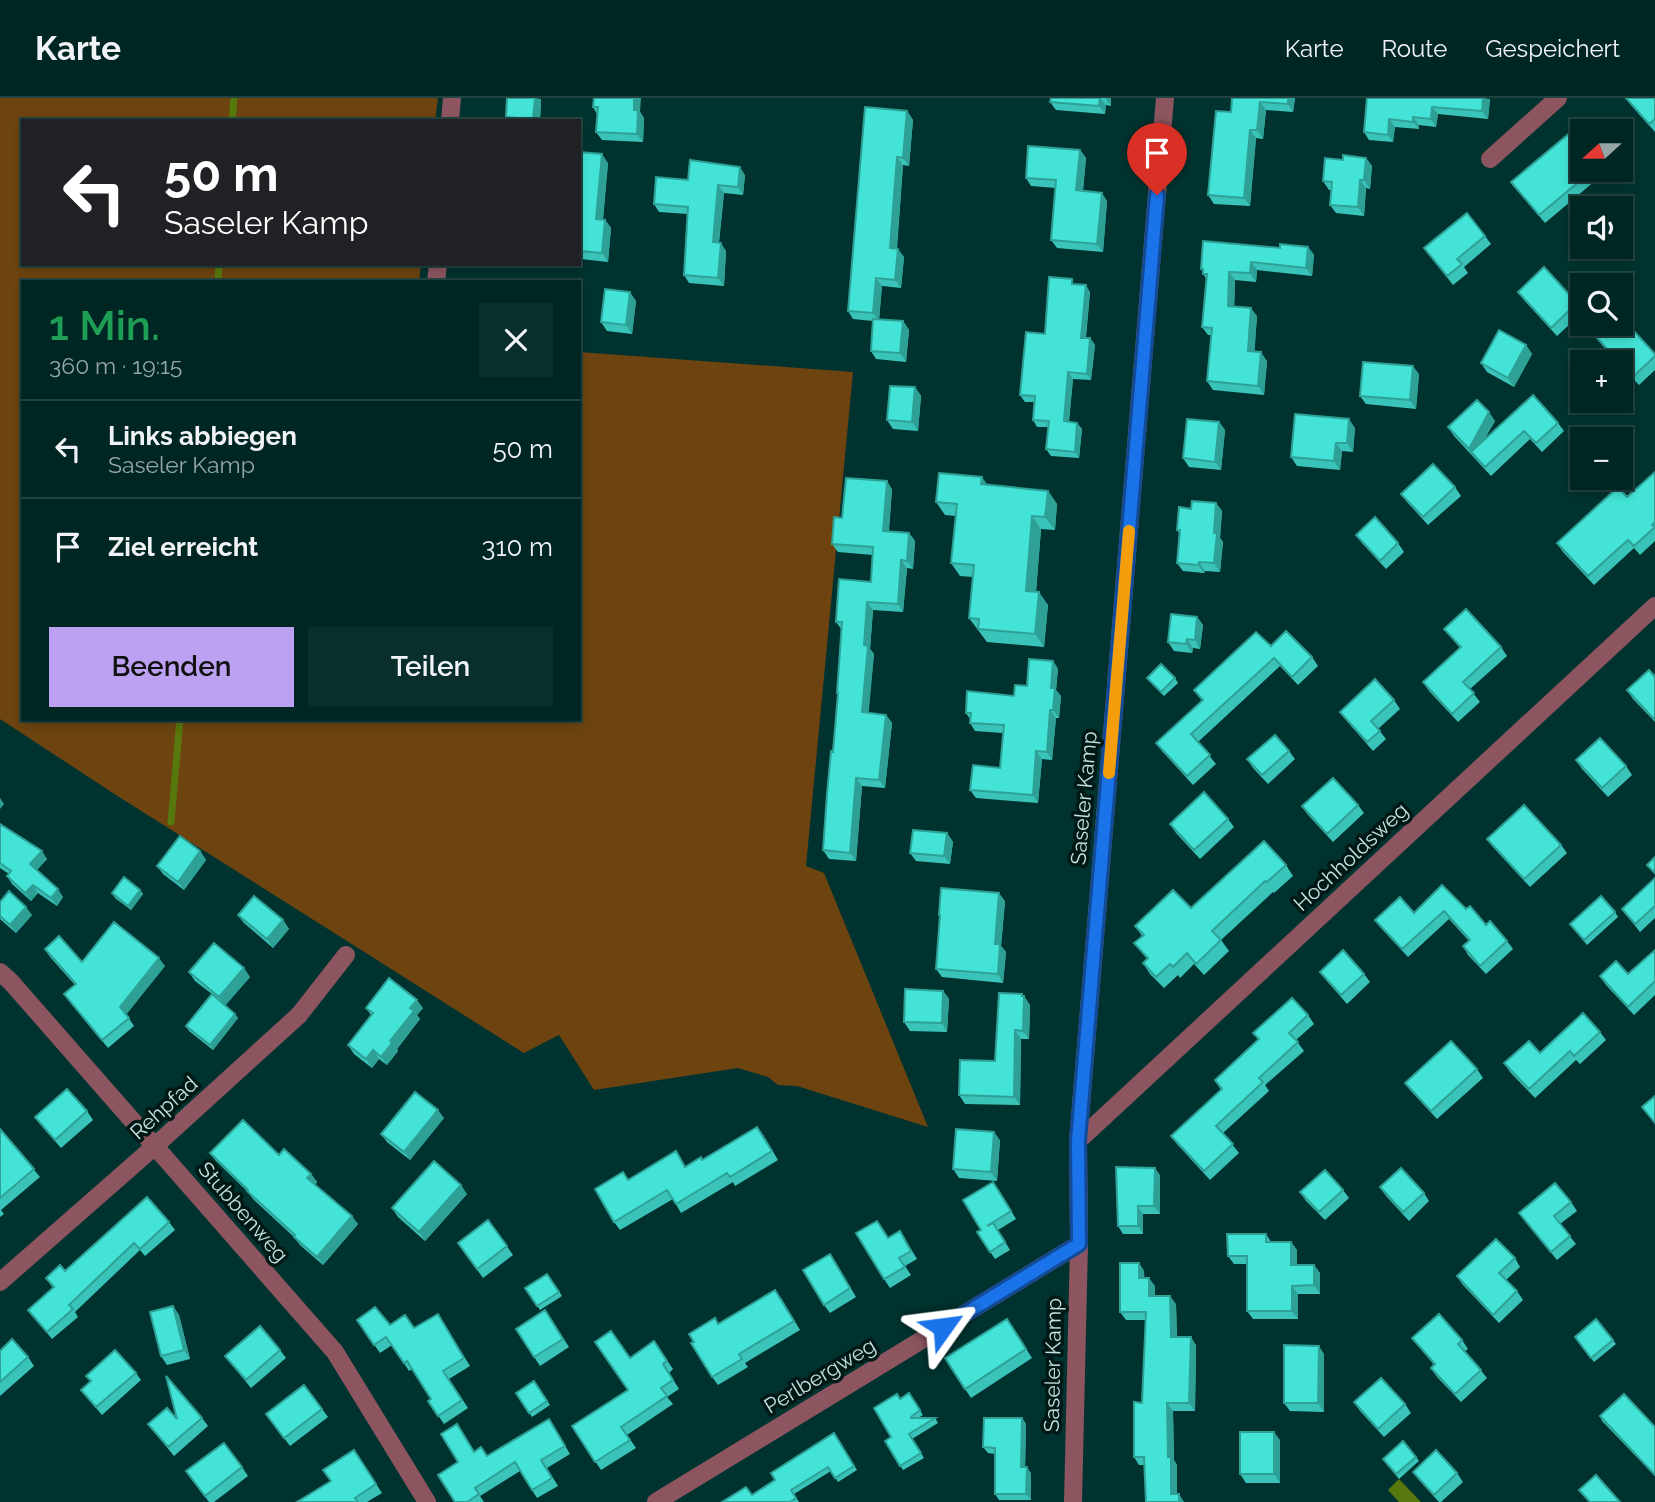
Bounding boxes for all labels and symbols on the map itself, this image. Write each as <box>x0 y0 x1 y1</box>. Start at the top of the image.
north arrow <box>1570 119 1633 182</box>
pin <box>1127 123 1187 195</box>
street label: Saseler Kamp <box>1065 730 1102 866</box>
street label: Hochholdsweg <box>1288 797 1413 916</box>
street label: Rehpfad <box>125 1071 203 1144</box>
street label: Stubbenweg <box>193 1157 294 1267</box>
position arrow <box>906 1290 980 1364</box>
street label: Saseler Kamp <box>1039 1298 1066 1432</box>
street label: Perlbergweg <box>759 1333 880 1419</box>

